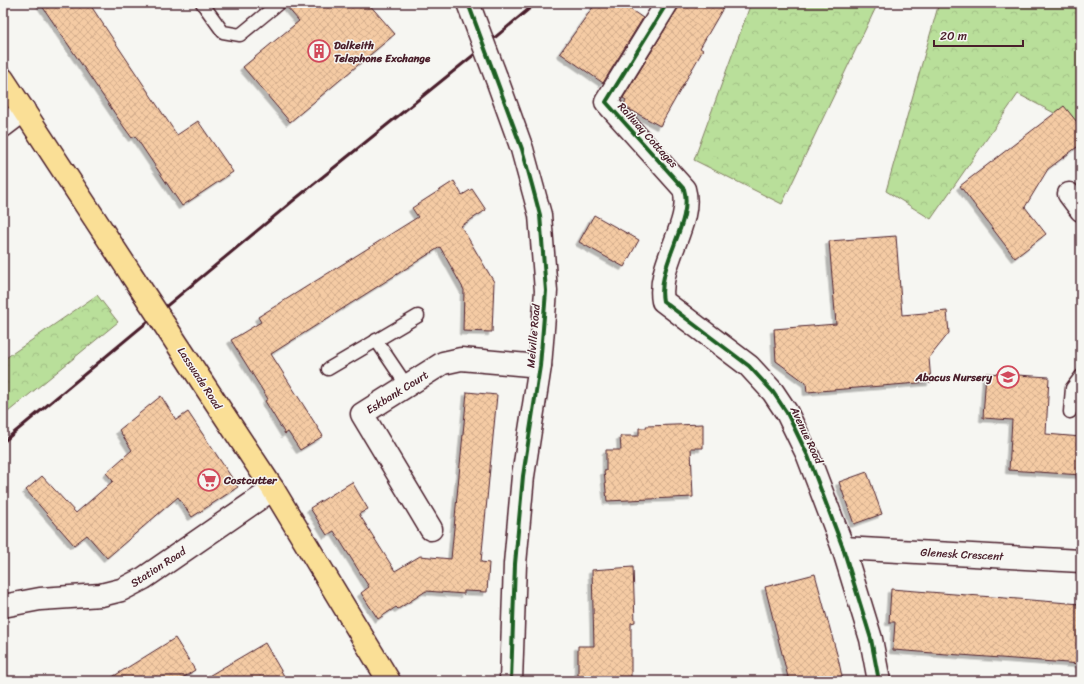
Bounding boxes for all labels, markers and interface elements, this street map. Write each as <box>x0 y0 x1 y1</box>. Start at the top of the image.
scale bar <box>934 22 1023 48</box>
text: 20 m <box>940 25 967 47</box>
place label: Dalkeith Telephone Exchange <box>334 36 431 68</box>
building icon: Dalkeith Telephone Exchange <box>306 38 332 64</box>
street label: Railway Cottages <box>613 98 683 173</box>
street label: Melville Road <box>521 302 546 369</box>
street label: Lasswade Road <box>172 343 228 414</box>
school or university icon: Abacus Nursery <box>995 364 1021 390</box>
street label: Eskbank Court <box>362 366 432 419</box>
place label: Abacus Nursery <box>915 368 992 387</box>
street label: Avenue Road <box>785 402 829 468</box>
supermarket icon: Costcutter <box>196 467 222 493</box>
place label: Costcutter <box>223 471 278 490</box>
street label: Station Road <box>127 542 191 593</box>
street label: Glenesk Crescent <box>920 543 1005 566</box>

